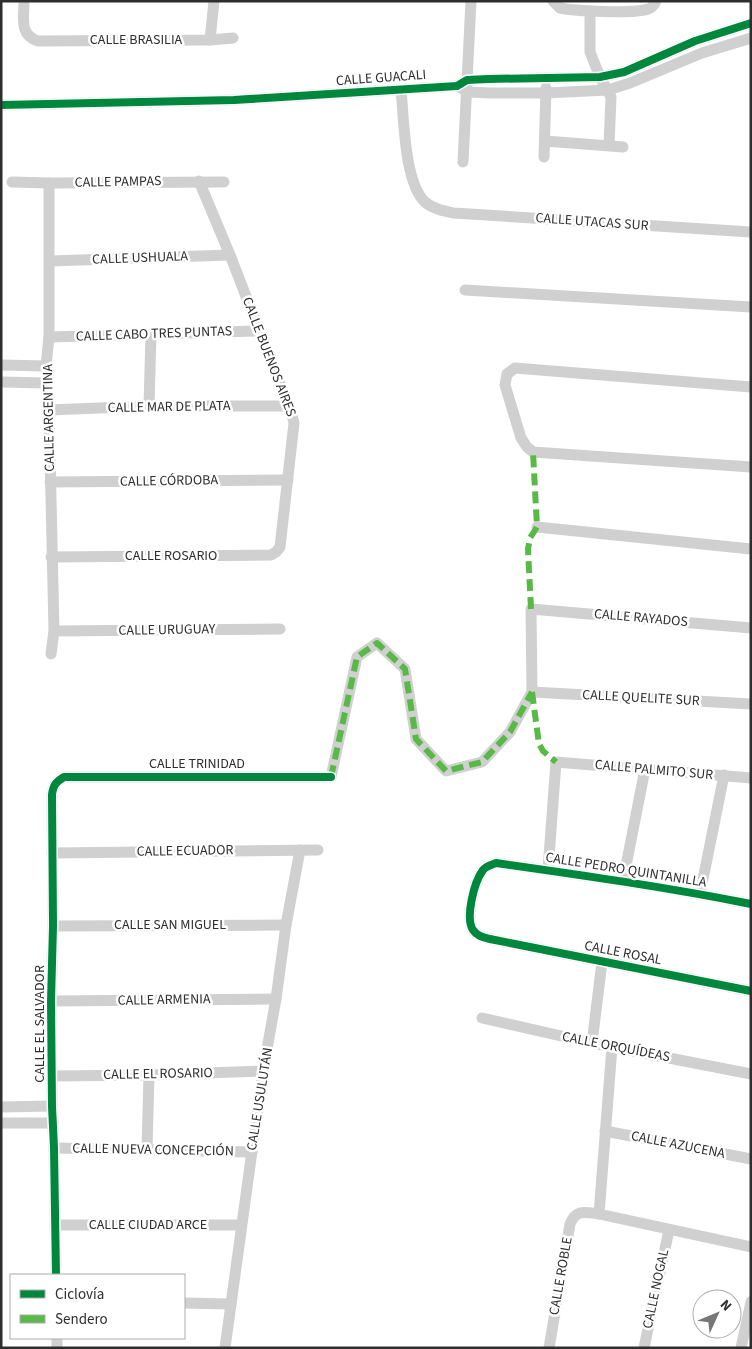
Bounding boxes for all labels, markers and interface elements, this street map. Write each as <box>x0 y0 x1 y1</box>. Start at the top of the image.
street label: CALLE BRASILIA <box>90 30 183 50</box>
street label: CALLE GUACALI <box>335 65 427 91</box>
street label: CALLE PAMPAS <box>74 171 162 193</box>
street label: CALLE UTACAS SUR <box>535 208 649 236</box>
street label: CALLE USHUALA <box>92 246 189 270</box>
street label: CALLE BUENOS AIRES <box>237 294 301 420</box>
street label: CALLE CABO TRES PUNTAS <box>75 321 233 347</box>
street label: CALLE ARGENTINA <box>38 364 60 472</box>
street label: CALLE MAR DE PLATA <box>107 396 231 418</box>
street label: CALLE CÓRDOBA <box>120 470 219 492</box>
street label: CALLE ROSARIO <box>125 546 217 566</box>
street label: CALLE RAYADOS <box>593 604 689 632</box>
street label: CALLE URUGUAY <box>118 619 216 641</box>
street label: CALLE QUELITE SUR <box>582 685 700 711</box>
street label: CALLE TRINIDAD <box>149 754 245 774</box>
street label: CALLE PALMITO SUR <box>594 755 714 785</box>
street label: CALLE ECUADOR <box>136 840 234 862</box>
street label: CALLE PEDRO QUINTANILLA <box>544 847 708 893</box>
street label: CALLE SAN MIGUEL <box>114 915 226 935</box>
street label: CALLE ROSAL <box>583 936 664 970</box>
street label: CALLE EL SALVADOR <box>30 965 50 1083</box>
street label: CALLE ARMENIA <box>117 989 211 1011</box>
street label: CALLE ORQUÍDEAS <box>560 1027 672 1067</box>
street label: CALLE USULUTÁN <box>242 1046 278 1152</box>
street label: CALLE EL ROSARIO <box>103 1063 213 1085</box>
street label: CALLE AZUCENA <box>629 1126 727 1164</box>
street label: CALLE NUEVA CONCEPCIÓN <box>72 1139 234 1161</box>
street label: CALLE CIUDAD ARCE <box>89 1215 207 1235</box>
street label: CALLE ROBLE <box>544 1235 578 1317</box>
street label: CALLE NOGAL <box>638 1247 674 1331</box>
legend <box>10 1274 185 1339</box>
text: Ciclovía <box>55 1284 104 1305</box>
north arrow <box>692 1289 742 1339</box>
text: N <box>715 1295 736 1316</box>
text: Sendero <box>55 1309 108 1330</box>

